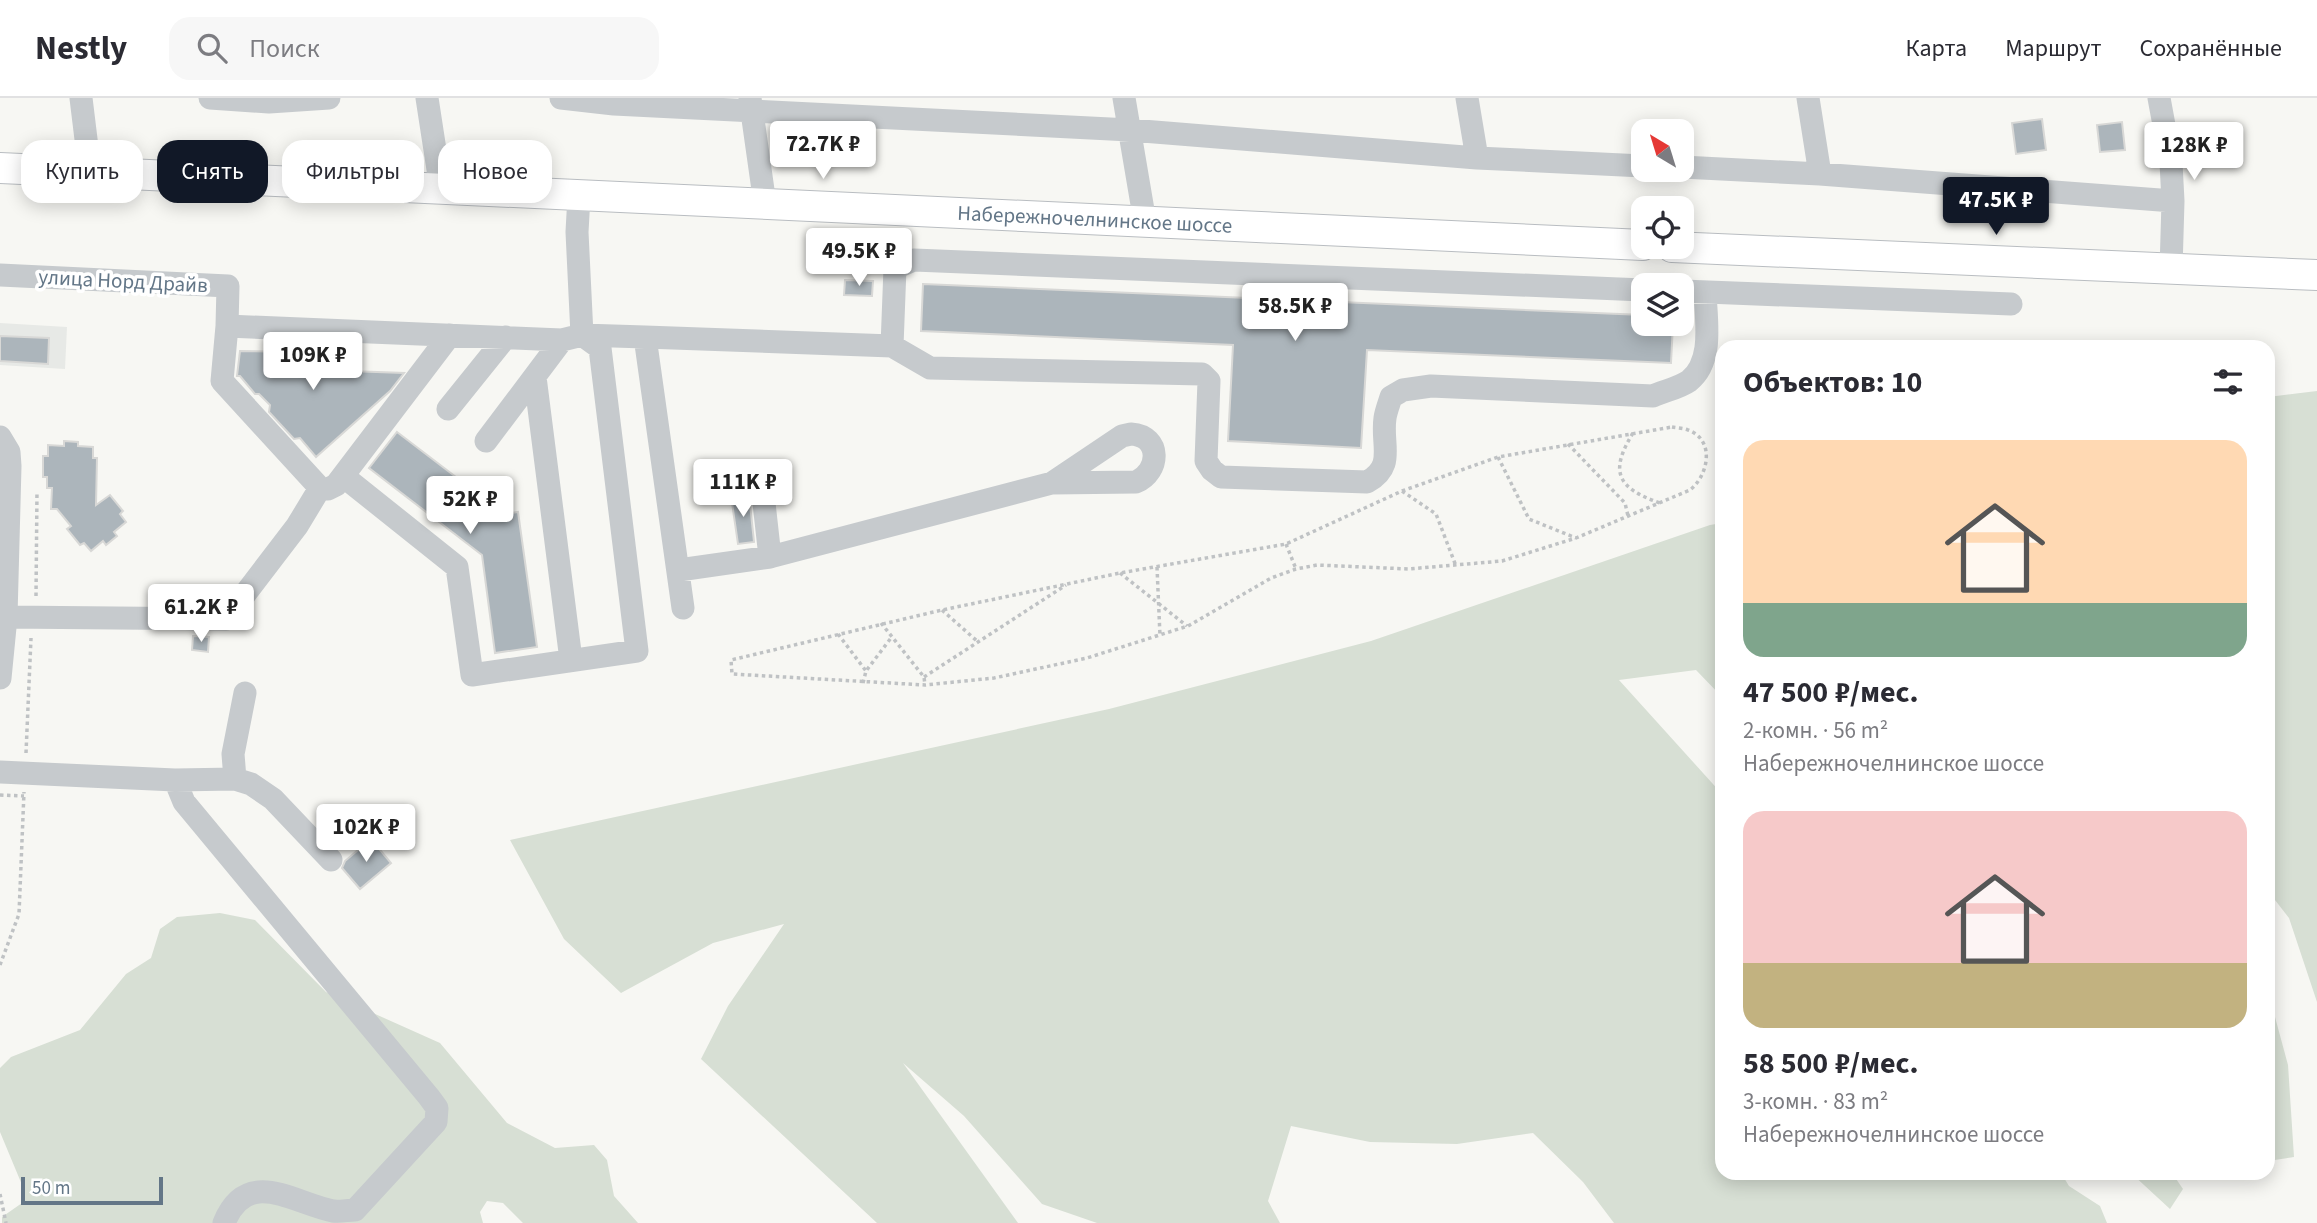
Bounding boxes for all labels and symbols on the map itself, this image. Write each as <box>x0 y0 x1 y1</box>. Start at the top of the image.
north arrow <box>1631 119 1694 182</box>
pin: 72.7K ₽ <box>758 122 888 181</box>
pin: 128K ₽ <box>2137 122 2251 182</box>
pin: 47.5K ₽ <box>1931 178 2061 237</box>
street label: Набережночелнинское шоссе <box>957 198 1233 241</box>
pin: 49.5K ₽ <box>794 228 924 288</box>
street label: улица Норд Драйв <box>37 262 209 300</box>
pin: 58.5K ₽ <box>1230 284 1360 343</box>
pin: 109K ₽ <box>256 332 370 392</box>
pin: 111K ₽ <box>686 460 800 519</box>
pin: 52K ₽ <box>421 476 519 536</box>
pin: 61.2K ₽ <box>136 584 266 644</box>
pin: 102K ₽ <box>309 804 423 864</box>
scale bar <box>21 1174 163 1206</box>

